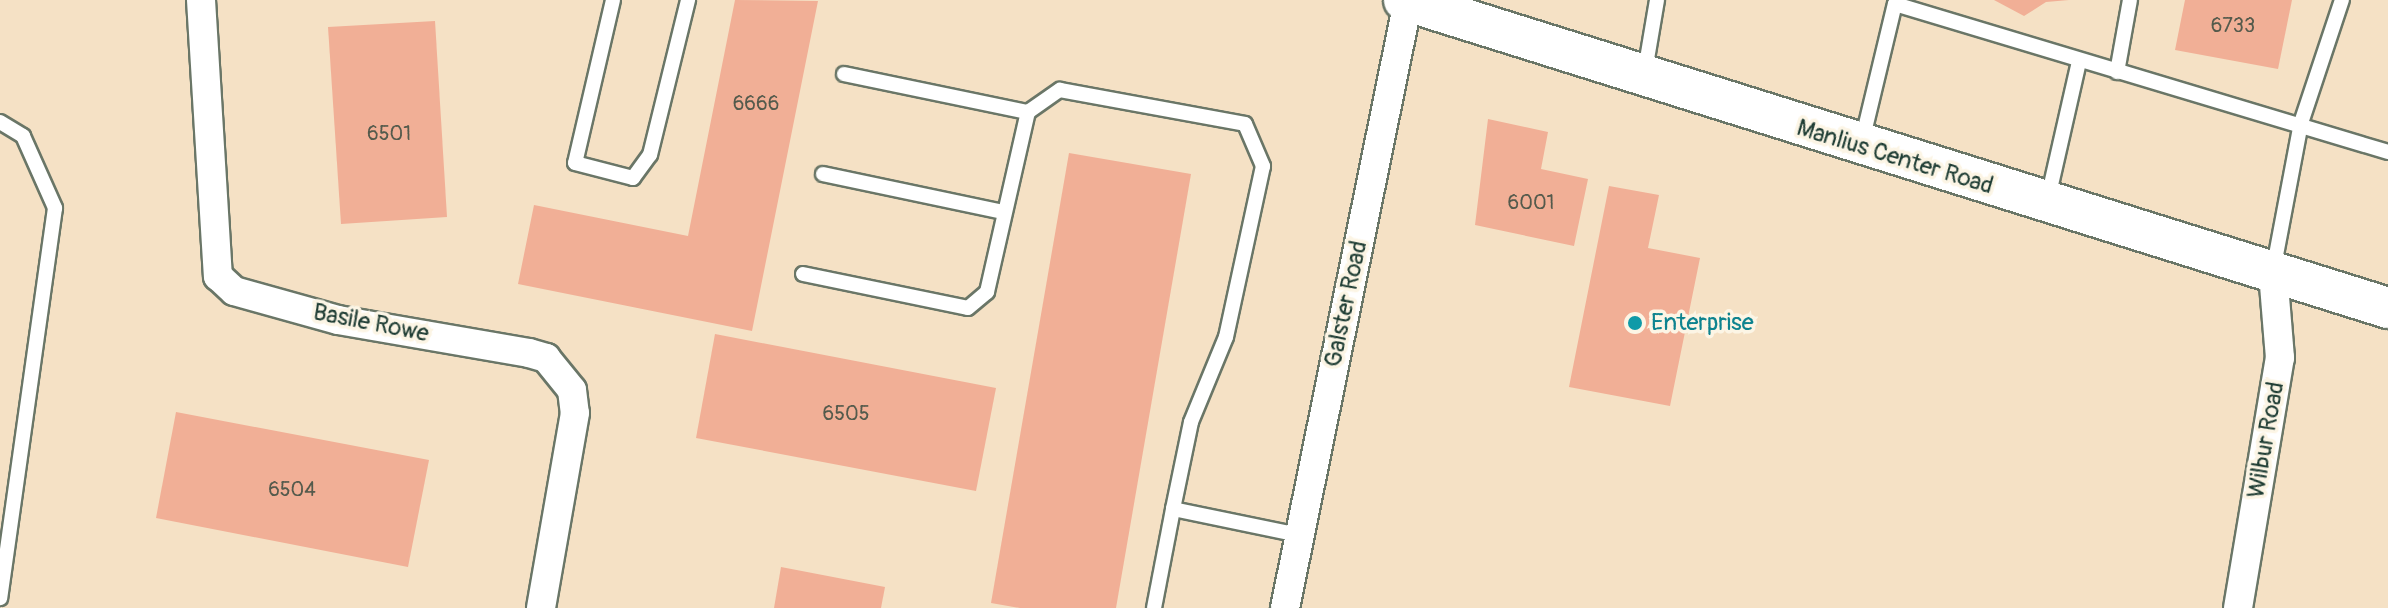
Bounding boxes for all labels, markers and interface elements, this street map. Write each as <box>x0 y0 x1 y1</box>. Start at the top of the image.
house number: 6733 <box>2211 13 2255 37</box>
house number: 6666 <box>733 91 779 115</box>
street label: Manlius Center Road <box>1793 113 1997 201</box>
house number: 6501 <box>367 121 411 145</box>
house number: 6001 <box>1508 190 1554 214</box>
street label: Galster Road <box>1319 238 1373 370</box>
street label: Basile Rowe <box>311 298 431 348</box>
place label: Enterprise <box>1651 309 1754 337</box>
marker: Enterprise <box>1626 314 1644 332</box>
street label: Wilbur Road <box>2242 379 2290 501</box>
house number: 6505 <box>823 401 869 425</box>
house number: 6504 <box>268 477 316 501</box>

